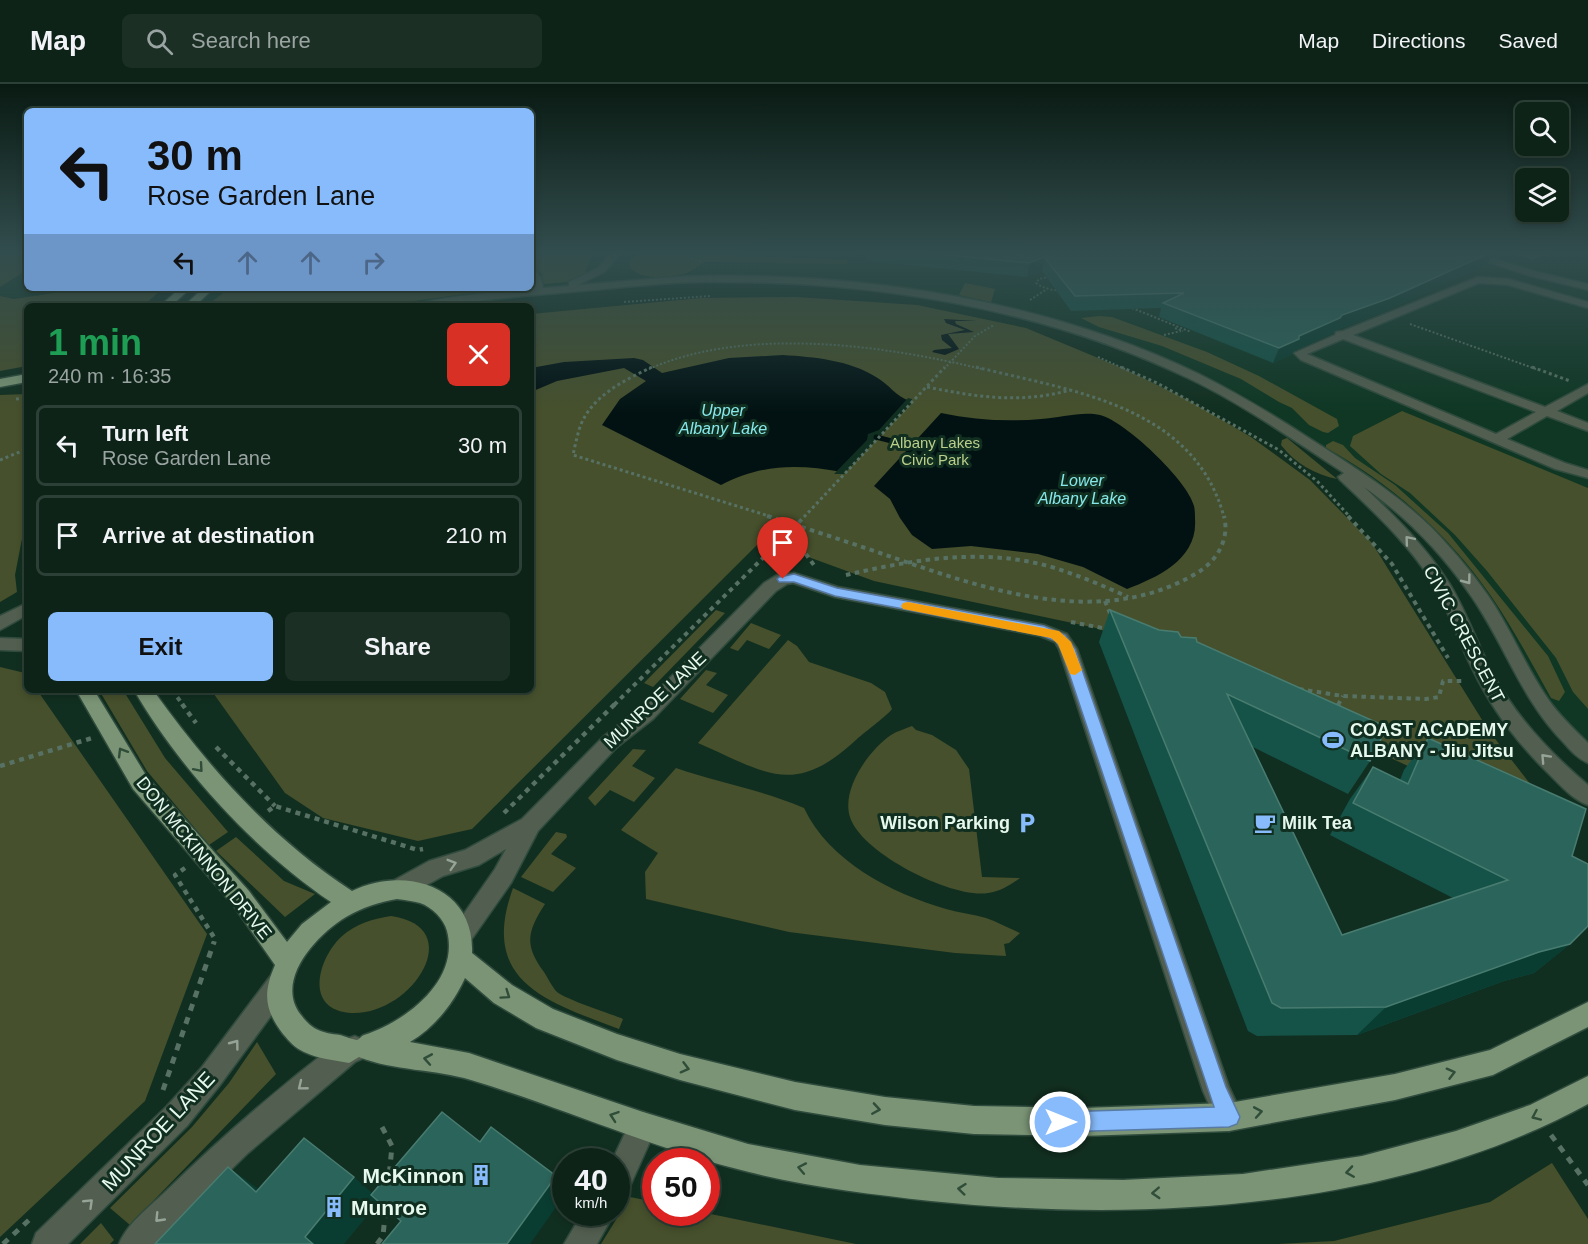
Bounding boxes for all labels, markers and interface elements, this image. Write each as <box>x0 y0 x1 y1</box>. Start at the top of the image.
search box <box>122 14 542 68</box>
text: Map <box>30 25 86 56</box>
icon: search <box>143 25 176 58</box>
text: Search here <box>191 28 311 53</box>
text: Map <box>1298 29 1339 52</box>
text: Directions <box>1372 29 1465 52</box>
text: Saved <box>1498 29 1558 52</box>
map controls <box>1515 102 1569 222</box>
button: search <box>1515 102 1569 156</box>
icon: left <box>48 132 126 210</box>
text: 30 m <box>147 132 243 179</box>
button: layers <box>1515 168 1569 222</box>
text: Rose Garden Lane <box>147 181 375 211</box>
icon: left <box>168 246 201 279</box>
icon: ahead <box>231 246 264 279</box>
icon: ahead <box>294 246 327 279</box>
icon: right <box>357 246 390 279</box>
text: 1 min <box>48 322 142 363</box>
button: close <box>447 323 510 386</box>
text: 240 m · 16:35 <box>48 365 171 387</box>
water label: Upper Albany Lake <box>678 402 767 437</box>
text: Turn left <box>102 421 188 446</box>
icon: left <box>51 429 84 462</box>
text: 30 m <box>458 433 507 458</box>
park label: Albany Lakes Civic Park <box>890 434 980 468</box>
text: Rose Garden Lane <box>102 447 271 469</box>
water label: Lower Albany Lake <box>1037 472 1126 507</box>
pin <box>757 517 808 579</box>
icon: arrive <box>51 519 84 552</box>
text: Arrive at destination <box>102 523 315 548</box>
text: 210 m <box>446 523 507 548</box>
icon: arrive <box>766 526 799 559</box>
one-way arrow <box>1405 536 1416 547</box>
street label: CIVIC CRESCENT <box>1419 562 1509 706</box>
one-way arrow <box>1460 573 1471 584</box>
button: Exit <box>48 612 273 681</box>
button: Share <box>285 612 510 681</box>
street label: MUNROE LANE <box>600 648 710 752</box>
place label: COAST ACADEMY ALBANY - Jiu Jitsu <box>1350 720 1514 761</box>
sports icon: COAST ACADEMY ALBANY - Jiu Jitsu <box>1321 728 1345 752</box>
one-way arrow <box>118 748 129 758</box>
one-way arrow <box>1541 754 1552 764</box>
one-way arrow <box>192 761 203 772</box>
street label: DON MCKINNON DRIVE <box>132 773 276 943</box>
parking icon: Wilson Parking <box>1015 811 1039 835</box>
cafe icon: Milk Tea <box>1253 811 1277 835</box>
place label: Wilson Parking <box>880 813 1010 833</box>
place label: Milk Tea <box>1282 813 1353 833</box>
one-way arrow <box>446 859 457 871</box>
one-way arrow <box>499 988 510 999</box>
one-way arrow <box>227 1040 238 1051</box>
one-way arrow <box>424 1053 433 1065</box>
one-way arrow <box>679 1061 690 1073</box>
street label: MUNROE LANE <box>97 1067 219 1195</box>
one-way arrow <box>1446 1067 1456 1080</box>
one-way arrow <box>298 1079 309 1090</box>
position arrow <box>1028 1090 1092 1154</box>
one-way arrow <box>870 1102 880 1115</box>
one-way arrow <box>1253 1106 1263 1119</box>
one-way arrow <box>1532 1109 1543 1121</box>
one-way arrow <box>610 1110 620 1123</box>
speed limit sign: 50 <box>642 1148 720 1226</box>
one-way arrow <box>797 1162 807 1175</box>
building icon: McKinnon <box>469 1163 493 1187</box>
text: 40 <box>574 1163 608 1196</box>
place label: McKinnon <box>363 1164 464 1187</box>
one-way arrow <box>1345 1165 1354 1177</box>
one-way arrow <box>957 1183 966 1196</box>
one-way arrow <box>1152 1187 1161 1200</box>
text: km/h <box>575 1194 607 1211</box>
building icon: Munroe <box>322 1195 346 1219</box>
place label: Munroe <box>351 1196 427 1219</box>
one-way arrow <box>82 1199 92 1210</box>
one-way arrow <box>155 1212 166 1222</box>

